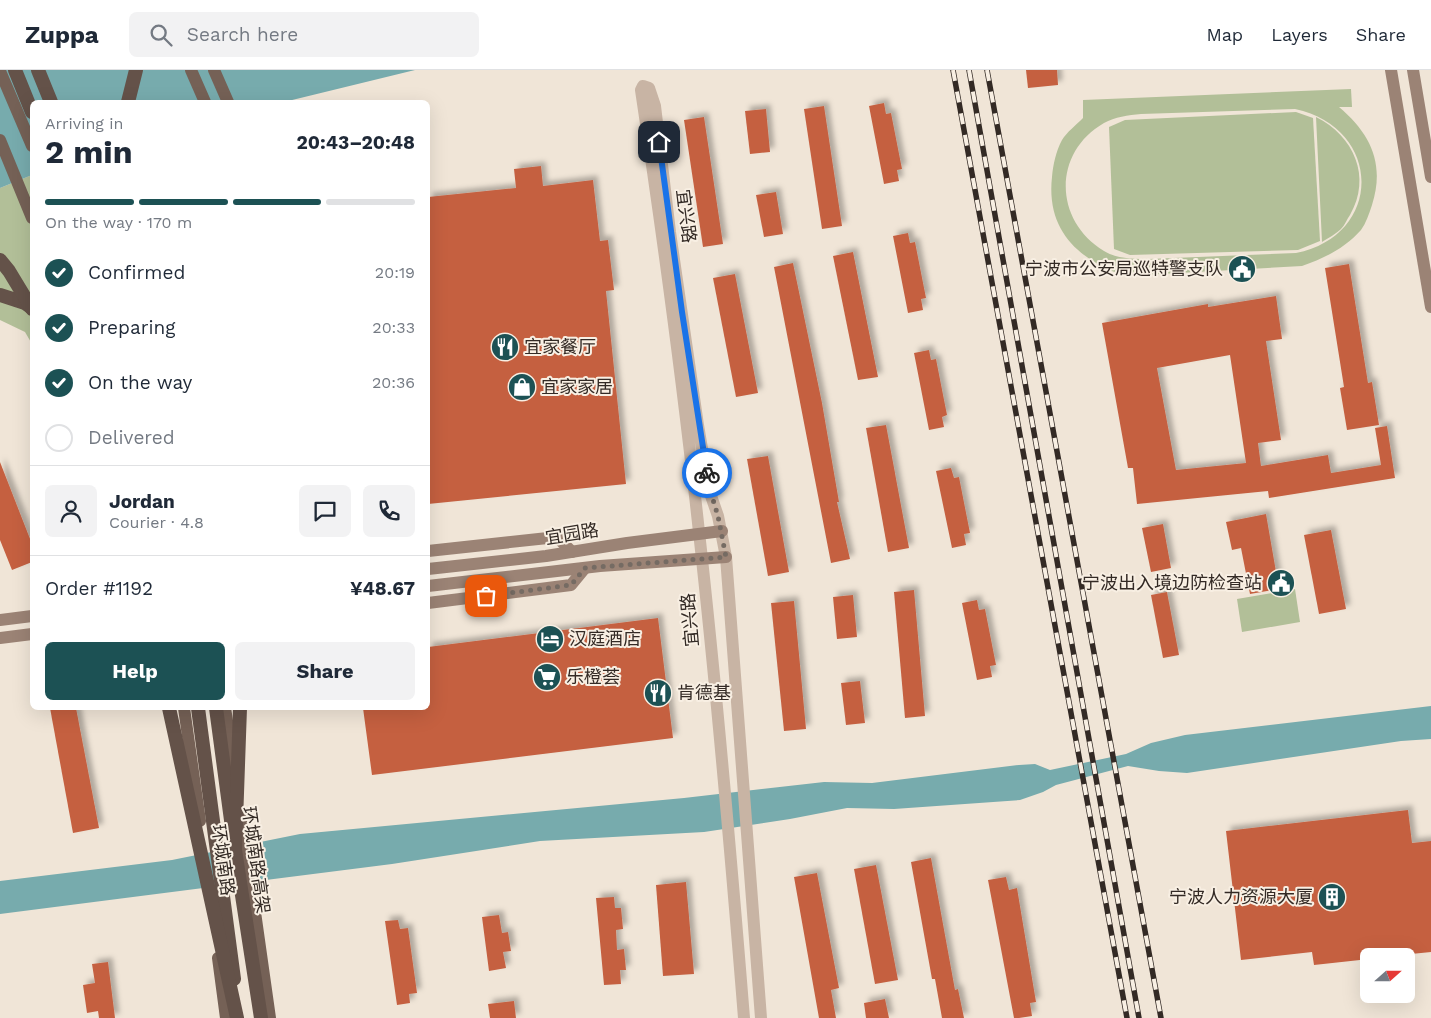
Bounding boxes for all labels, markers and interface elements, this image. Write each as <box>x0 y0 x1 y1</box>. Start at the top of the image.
search box <box>129 12 479 57</box>
text: Zuppa <box>25 21 99 49</box>
icon: search <box>147 21 175 49</box>
text: Search here <box>187 23 298 46</box>
text: Map <box>1206 24 1243 45</box>
text: Layers <box>1271 24 1328 45</box>
text: Share <box>1356 24 1406 45</box>
text: Arriving in <box>45 114 123 133</box>
pin <box>638 121 680 163</box>
icon: home <box>645 128 673 156</box>
text: 20:43–20:48 <box>296 131 415 154</box>
text: 2 min <box>45 133 133 171</box>
street label: 宜兴路 <box>673 188 700 244</box>
text: On the way · 170 m <box>45 213 192 232</box>
public building icon: 宁波市公安局巡特警支队 <box>1227 254 1257 284</box>
place label: 宁波市公安局巡特警支队 <box>1025 258 1223 279</box>
icon: check <box>45 259 73 287</box>
text: Confirmed <box>88 261 185 284</box>
text: 20:19 <box>375 263 415 282</box>
icon: check <box>45 314 73 342</box>
text: Preparing <box>88 316 175 339</box>
text: 20:33 <box>372 318 415 337</box>
restaurant icon: 宜家餐厅 <box>490 332 520 362</box>
place label: 宜家餐厅 <box>524 336 596 357</box>
icon: check <box>45 369 73 397</box>
text: On the way <box>88 371 192 394</box>
shop icon: 宜家家居 <box>507 372 537 402</box>
text: 20:36 <box>372 373 415 392</box>
place label: 宜家家居 <box>541 376 613 397</box>
text: Delivered <box>88 426 175 449</box>
courier <box>682 448 732 498</box>
icon: bike <box>693 459 721 487</box>
button: person <box>45 485 97 537</box>
button: chat <box>299 485 351 537</box>
button: phone <box>363 485 415 537</box>
text: Jordan <box>109 490 175 513</box>
text: Courier · 4.8 <box>109 513 204 532</box>
street label: 宜园路 <box>544 519 600 548</box>
public building icon: 宁波出入境边防检查站 <box>1266 568 1296 598</box>
place label: 宁波出入境边防检查站 <box>1082 572 1262 593</box>
pin <box>465 575 507 617</box>
text: Order #1192 <box>45 577 153 600</box>
text: ¥48.67 <box>350 577 415 600</box>
icon: bag <box>472 582 500 610</box>
street label: 宜兴路 <box>677 592 702 648</box>
hotel icon: 汉庭酒店 <box>535 624 565 654</box>
place label: 汉庭酒店 <box>569 628 641 649</box>
button: Help <box>45 642 225 700</box>
button: Share <box>235 642 415 700</box>
supermarket icon: 乐橙荟 <box>532 662 562 692</box>
place label: 乐橙荟 <box>566 666 620 687</box>
restaurant icon: 肯德基 <box>643 678 673 708</box>
place label: 肯德基 <box>677 682 731 703</box>
street label: 环城南路高架 <box>239 805 274 915</box>
street label: 环城南路 <box>208 823 239 897</box>
building icon: 宁波人力资源大厦 <box>1317 882 1347 912</box>
place label: 宁波人力资源大厦 <box>1169 886 1313 907</box>
north arrow <box>1360 948 1415 1002</box>
map controls <box>1360 948 1415 1003</box>

